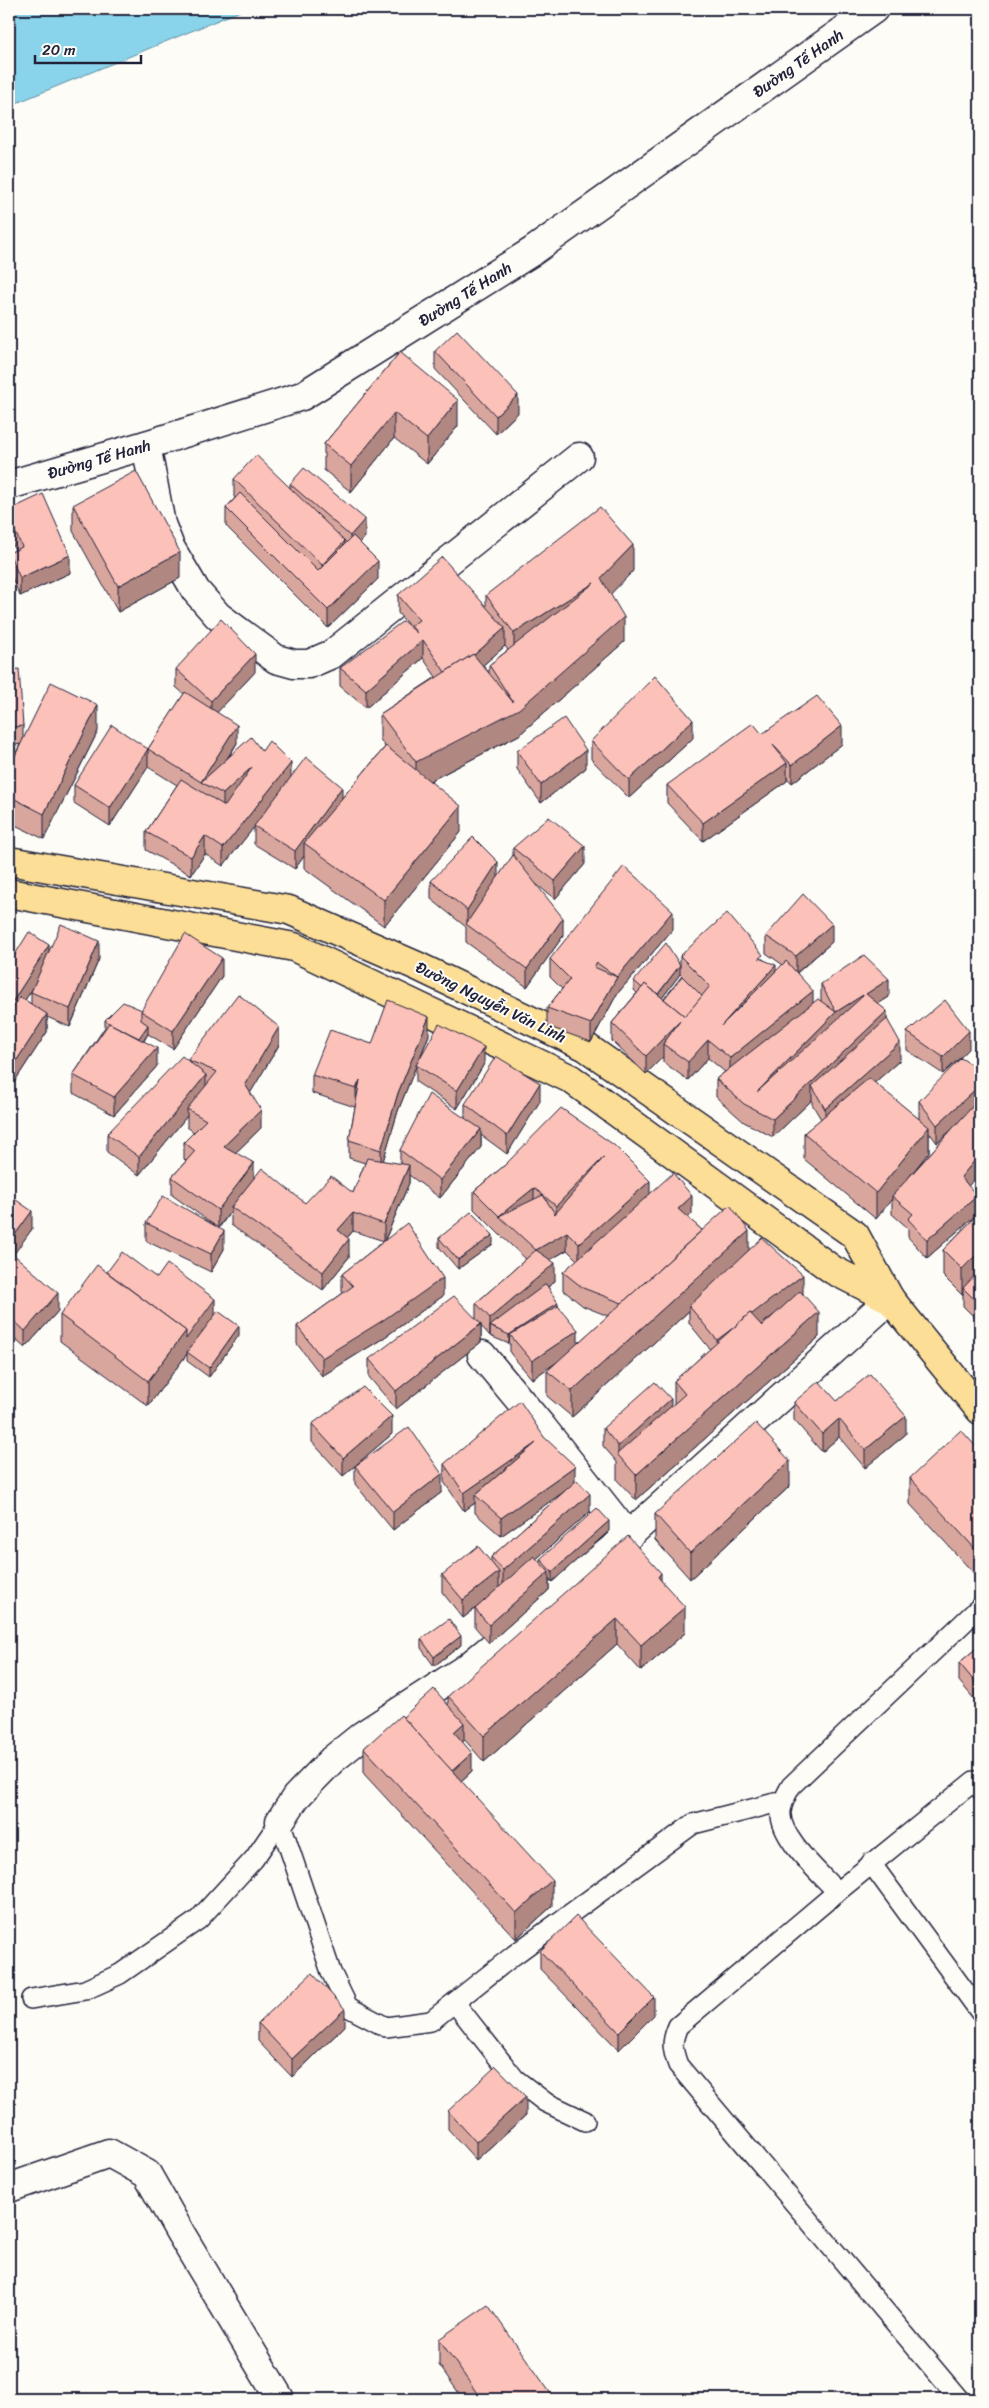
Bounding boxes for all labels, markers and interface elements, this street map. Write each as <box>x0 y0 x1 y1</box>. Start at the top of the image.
street label: Đường Tế Hanh <box>746 21 850 105</box>
scale bar <box>35 32 141 64</box>
text: 20 m <box>42 37 76 63</box>
street label: Đường Tế Hanh <box>412 254 518 334</box>
street label: Đường Tế Hanh <box>44 430 154 488</box>
street label: Đường Nguyễn Văn Linh <box>411 953 571 1051</box>

